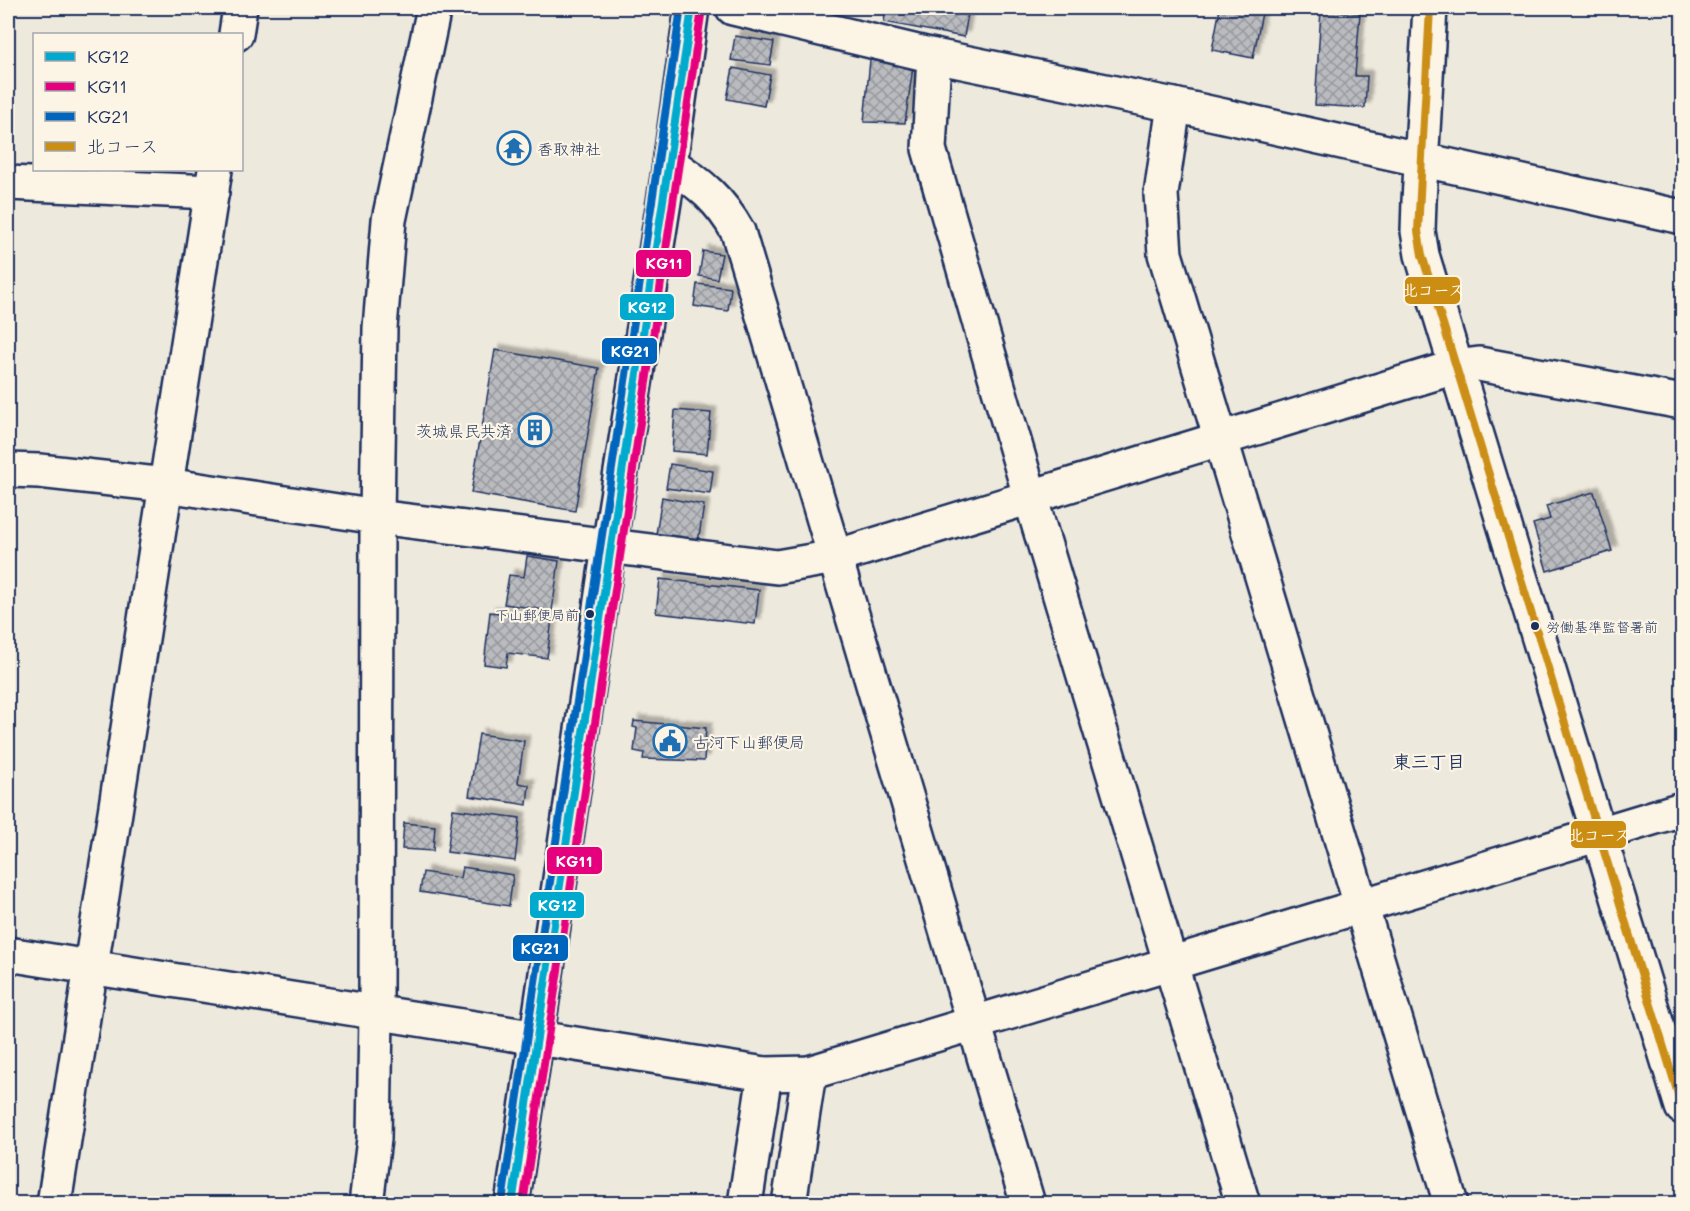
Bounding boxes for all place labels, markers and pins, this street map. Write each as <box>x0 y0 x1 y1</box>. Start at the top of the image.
temple icon: 香取神社 <box>496 130 532 166</box>
place label: 香取神社 <box>537 138 601 159</box>
building icon: 茨城県民共済 <box>517 412 553 448</box>
place label: 茨城県民共済 <box>416 420 512 441</box>
place label: 下山郵便局前 <box>495 605 579 624</box>
marker: 下山郵便局前 <box>584 608 596 620</box>
place label: 労働基準監督署前 <box>1546 617 1658 636</box>
marker: 労働基準監督署前 <box>1529 620 1541 632</box>
public building icon: 古河下山郵便局 <box>652 723 688 759</box>
place label: 古河下山郵便局 <box>693 731 805 752</box>

